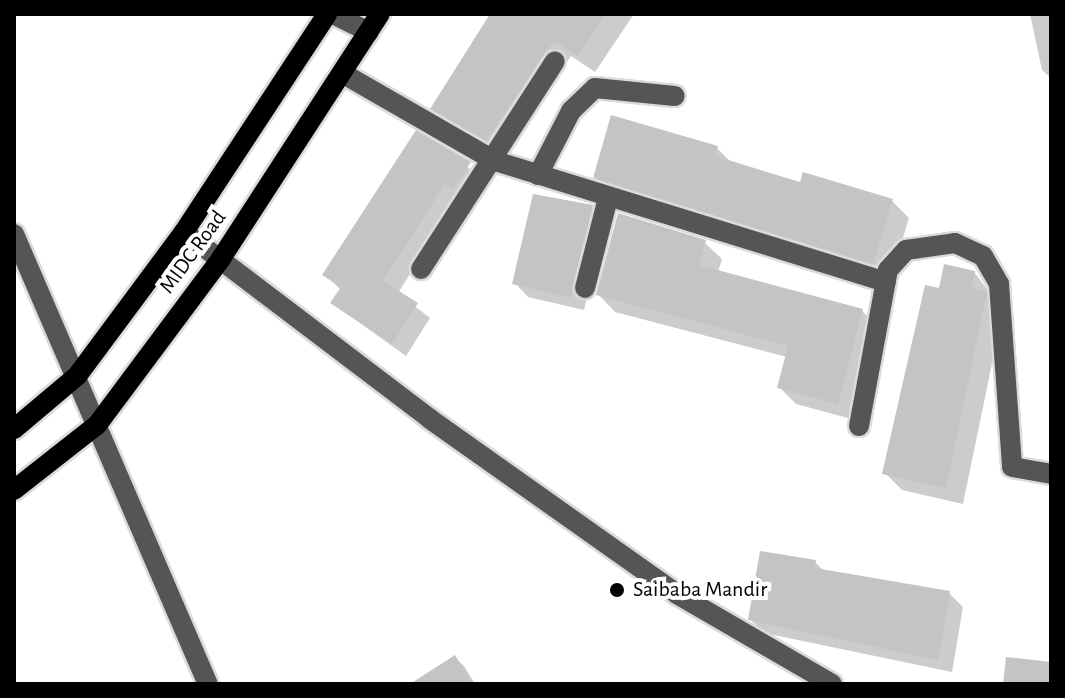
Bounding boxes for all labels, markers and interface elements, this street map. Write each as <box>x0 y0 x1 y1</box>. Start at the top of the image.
street label: MIDC Road <box>154 205 232 299</box>
place label: Saibaba Mandir <box>633 577 767 603</box>
marker: Saibaba Mandir <box>608 581 626 599</box>

